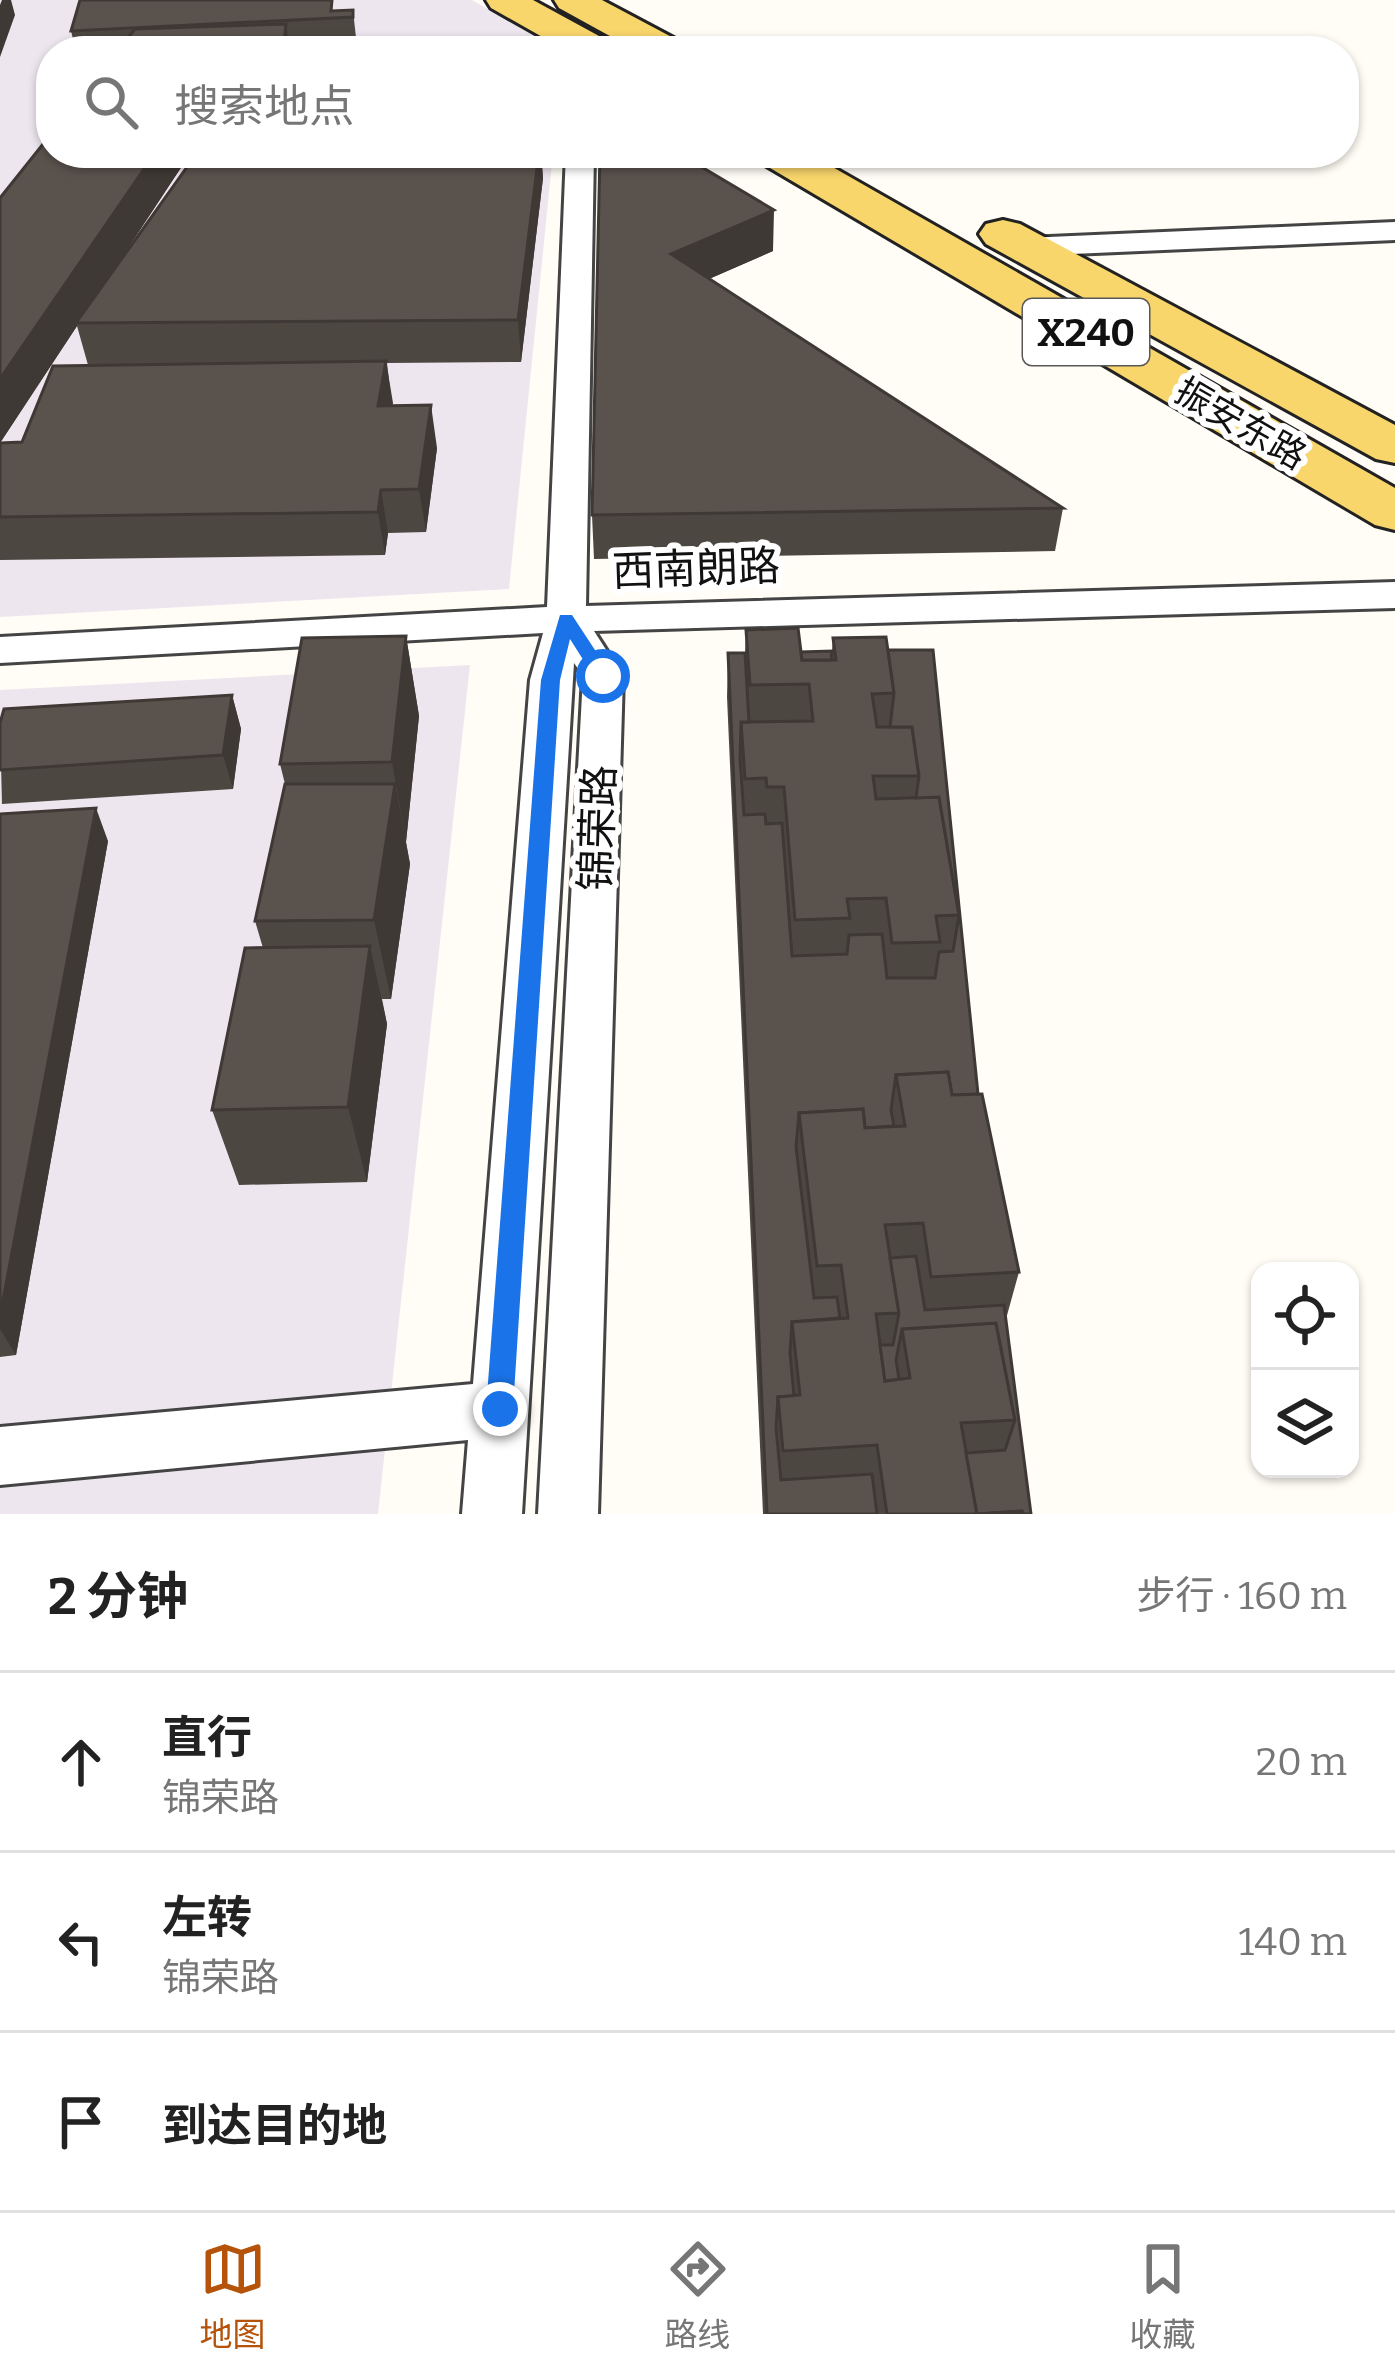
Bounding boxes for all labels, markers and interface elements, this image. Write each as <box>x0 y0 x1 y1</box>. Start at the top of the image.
search box <box>36 36 1359 168</box>
icon: search <box>78 69 144 135</box>
text: 搜索地点 <box>174 80 354 134</box>
road number: X240 <box>1023 299 1149 365</box>
street label: 振安东路 <box>1167 369 1314 479</box>
street label: 西南朗路 <box>611 541 781 597</box>
route start <box>576 649 630 703</box>
street label: 锦荣路 <box>571 764 625 892</box>
map controls <box>1251 1262 1359 1478</box>
button: locate <box>1251 1262 1359 1370</box>
button: layers <box>1251 1370 1359 1478</box>
route end <box>473 1382 527 1436</box>
text: 2 分钟 <box>48 1566 188 1628</box>
text: 步行 · 160 m <box>1136 1573 1347 1619</box>
text: 直行 <box>162 1711 252 1765</box>
icon: ahead <box>48 1729 114 1795</box>
text: 20 m <box>1256 1739 1347 1785</box>
text: 锦荣路 <box>162 1775 279 1821</box>
text: 左转 <box>162 1891 252 1945</box>
icon: left <box>48 1909 114 1975</box>
text: 140 m <box>1238 1919 1347 1965</box>
text: 锦荣路 <box>162 1955 279 2001</box>
icon: arrive <box>48 2089 114 2155</box>
text: 到达目的地 <box>162 2099 387 2153</box>
tab: 地图 <box>200 2236 266 2356</box>
tab: 路线 <box>665 2236 731 2356</box>
tab: 收藏 <box>1130 2236 1196 2356</box>

